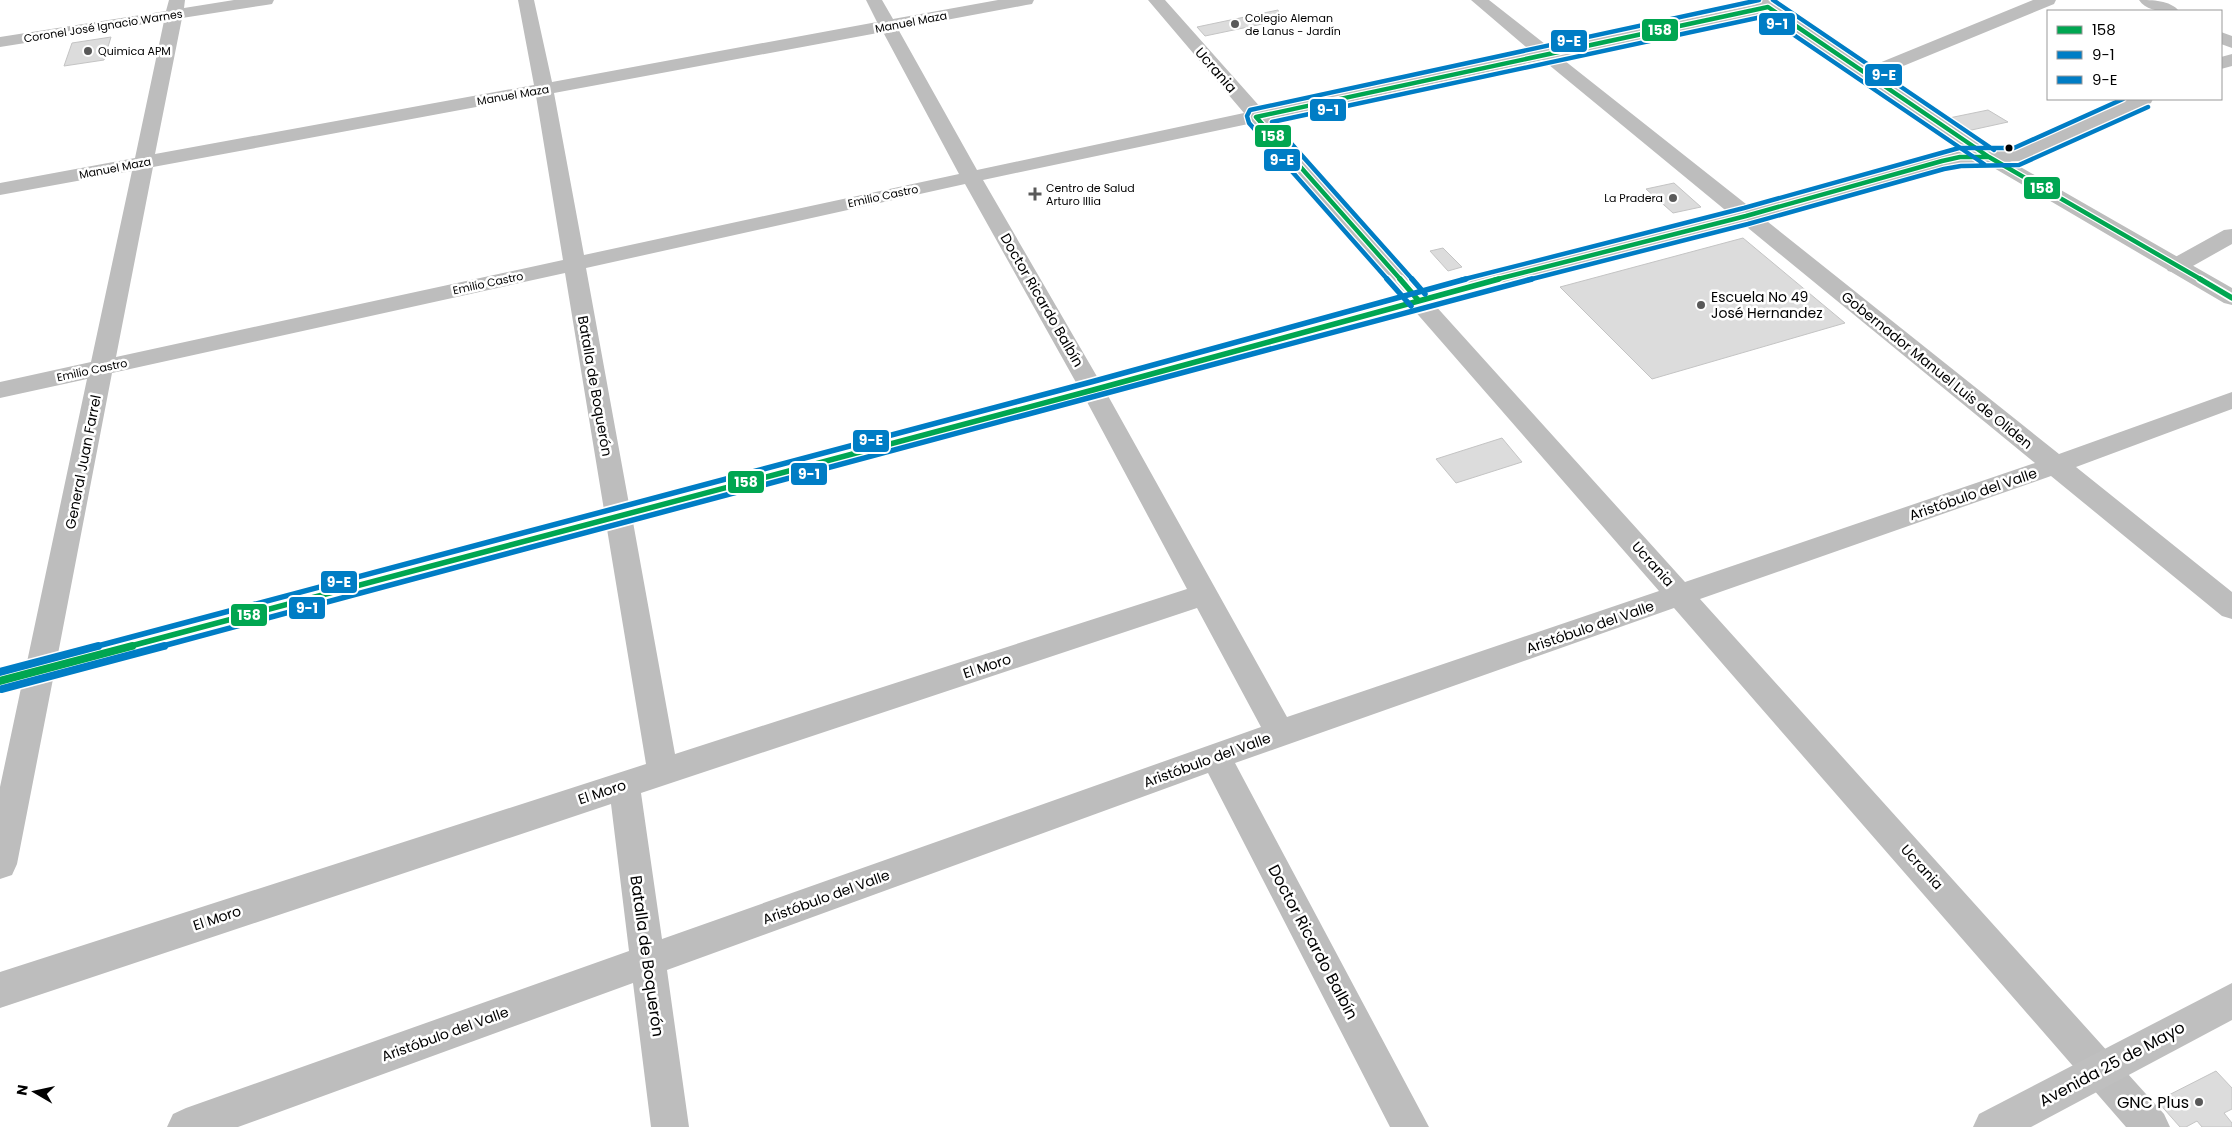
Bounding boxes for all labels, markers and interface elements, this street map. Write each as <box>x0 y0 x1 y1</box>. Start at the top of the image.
street label: Coronel José Ignacio Warnes <box>23 6 184 46</box>
street label: Manuel Maza <box>874 7 948 37</box>
place label: Colegio Aleman de Lanus - Jardín <box>1245 10 1341 39</box>
legend <box>2047 10 2222 100</box>
line badge: 9-1 <box>1758 12 1796 36</box>
text: 9-1 <box>1766 14 1788 34</box>
marker: Colegio Aleman de Lanus - Jardín <box>1229 18 1241 30</box>
line badge: 158 <box>1641 18 1679 42</box>
text: 158 <box>2092 19 2116 40</box>
text: 158 <box>1648 20 1672 40</box>
line badge: 9-E <box>1550 29 1588 53</box>
text: 9-E <box>1557 31 1581 51</box>
place label: Quimica APM <box>98 43 171 59</box>
street label: Ucrania <box>1191 43 1241 97</box>
text: 9-1 <box>2092 44 2115 65</box>
marker: Quimica APM <box>82 45 94 57</box>
line badge: 9-E <box>1864 63 1903 87</box>
text: 9-E <box>1872 65 1896 85</box>
text: 9-E <box>2092 69 2117 90</box>
street label: Manuel Maza <box>476 81 550 109</box>
line badge: 9-1 <box>1309 98 1347 122</box>
text: 9-1 <box>1317 100 1339 120</box>
line badge: 158 <box>1254 124 1292 148</box>
text: 158 <box>1261 126 1285 146</box>
unlabelled marker <box>2004 143 2014 153</box>
line badge: 9-E <box>1263 148 1301 172</box>
text: 9-E <box>1270 150 1294 170</box>
street label: Manuel Maza <box>78 153 152 183</box>
line badge: 158 <box>2023 176 2061 200</box>
text: 158 <box>2030 178 2054 198</box>
place label: Centro de Salud Arturo Illia <box>1046 180 1135 209</box>
street label: Emilio Castro <box>846 181 920 211</box>
marker: Centro de Salud Arturo Illia <box>1028 187 1042 201</box>
place label: La Pradera <box>1604 190 1663 206</box>
marker: La Pradera <box>1667 192 1679 204</box>
street label: Doctor Ricardo Balbín <box>996 230 1088 370</box>
street label: Emilio Castro <box>451 268 525 298</box>
street label: Gobernador Manuel Luis de Oliden <box>1837 286 2037 454</box>
place label: Escuela No 49 José Hernandez <box>1711 287 1823 323</box>
marker: Escuela No 49 José Hernandez <box>1695 299 1707 311</box>
street label: Batalla de Boquerón <box>573 314 617 458</box>
street label: Emilio Castro <box>55 355 129 385</box>
street label: General Juan Farrel <box>60 393 106 531</box>
line badge: 9-E <box>852 429 890 453</box>
text: 9-E <box>859 430 883 450</box>
line badge: 9-1 <box>790 462 828 486</box>
street label: Aristóbulo del Valle <box>1906 463 2040 525</box>
text: 9-1 <box>798 464 820 484</box>
line badge: 158 <box>727 470 765 494</box>
text: 158 <box>734 472 758 492</box>
street label: Ucrania <box>1627 537 1679 591</box>
line badge: 9-E <box>320 570 358 594</box>
text: 9-E <box>327 572 351 592</box>
line badge: 9-1 <box>288 596 326 620</box>
street label: Aristóbulo del Valle <box>1523 596 1657 658</box>
text: 9-1 <box>296 598 318 618</box>
line badge: 158 <box>230 603 268 627</box>
text: 158 <box>237 605 261 625</box>
street label: El Moro <box>960 649 1014 683</box>
street label: Aristóbulo del Valle <box>1141 728 1274 792</box>
street label: El Moro <box>575 775 629 809</box>
street label: Ucrania <box>1896 840 1948 894</box>
street label: Doctor Ricardo Balbín <box>1262 860 1364 1024</box>
street label: Aristóbulo del Valle <box>760 865 893 929</box>
street label: Batalla de Boquerón <box>624 874 670 1038</box>
street label: El Moro <box>190 901 244 935</box>
street label: Aristóbulo del Valle <box>379 1002 512 1066</box>
street label: Avenida 25 de Mayo <box>2035 1016 2189 1112</box>
north arrow <box>10 1067 60 1117</box>
text: N <box>11 1083 33 1097</box>
place label: GNC Plus <box>2117 1091 2189 1114</box>
marker: GNC Plus <box>2193 1096 2205 1108</box>

